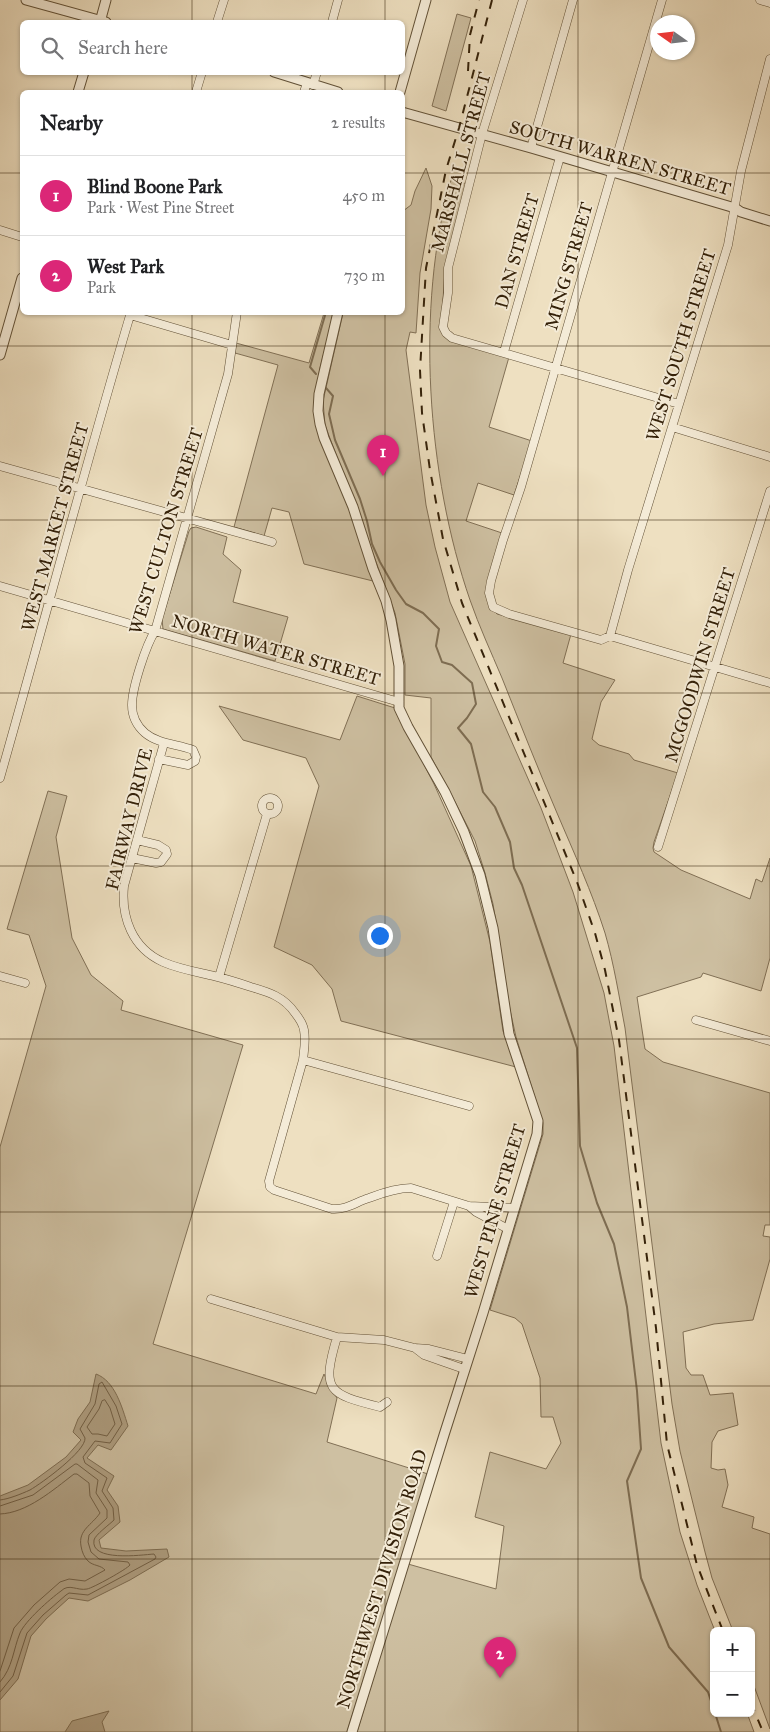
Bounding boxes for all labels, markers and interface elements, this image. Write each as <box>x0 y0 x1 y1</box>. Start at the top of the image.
north arrow <box>650 15 695 60</box>
search box <box>20 20 405 75</box>
icon: search <box>38 34 66 62</box>
text: Search here <box>78 36 168 59</box>
street label: MARSHALL STREET <box>426 70 496 254</box>
text: Nearby <box>40 110 103 136</box>
text: 2 results <box>331 113 385 132</box>
street label: SOUTH WARREN STREET <box>507 116 733 200</box>
text: Blind Boone Park <box>87 175 222 198</box>
text: 1 <box>53 186 59 205</box>
text: 450 m <box>342 186 385 205</box>
street label: DAN STREET <box>490 191 544 311</box>
text: Park · West Pine Street <box>87 198 235 217</box>
street label: MING STREET <box>540 200 598 332</box>
street label: WEST SOUTH STREET <box>641 246 721 444</box>
text: West Park <box>87 255 164 278</box>
text: 2 <box>52 266 60 285</box>
text: 730 m <box>344 266 385 285</box>
text: Park <box>87 278 116 297</box>
street label: WEST MARKET STREET <box>17 420 93 634</box>
street label: WEST CULTON STREET <box>124 425 208 637</box>
pin: 1 <box>367 435 399 476</box>
street label: MCGOODWIN STREET <box>660 565 740 765</box>
street label: NORTH WATER STREET <box>169 610 383 690</box>
street label: FAIRWAY DRIVE <box>101 746 157 892</box>
your location <box>367 923 393 949</box>
street label: WEST PINE STREET <box>460 1121 530 1301</box>
street label: NORTHWEST DIVISION ROAD <box>332 1447 432 1711</box>
map controls <box>710 1627 755 1717</box>
button: + <box>710 1627 755 1672</box>
pin: 2 <box>484 1637 516 1678</box>
button: − <box>710 1672 755 1717</box>

